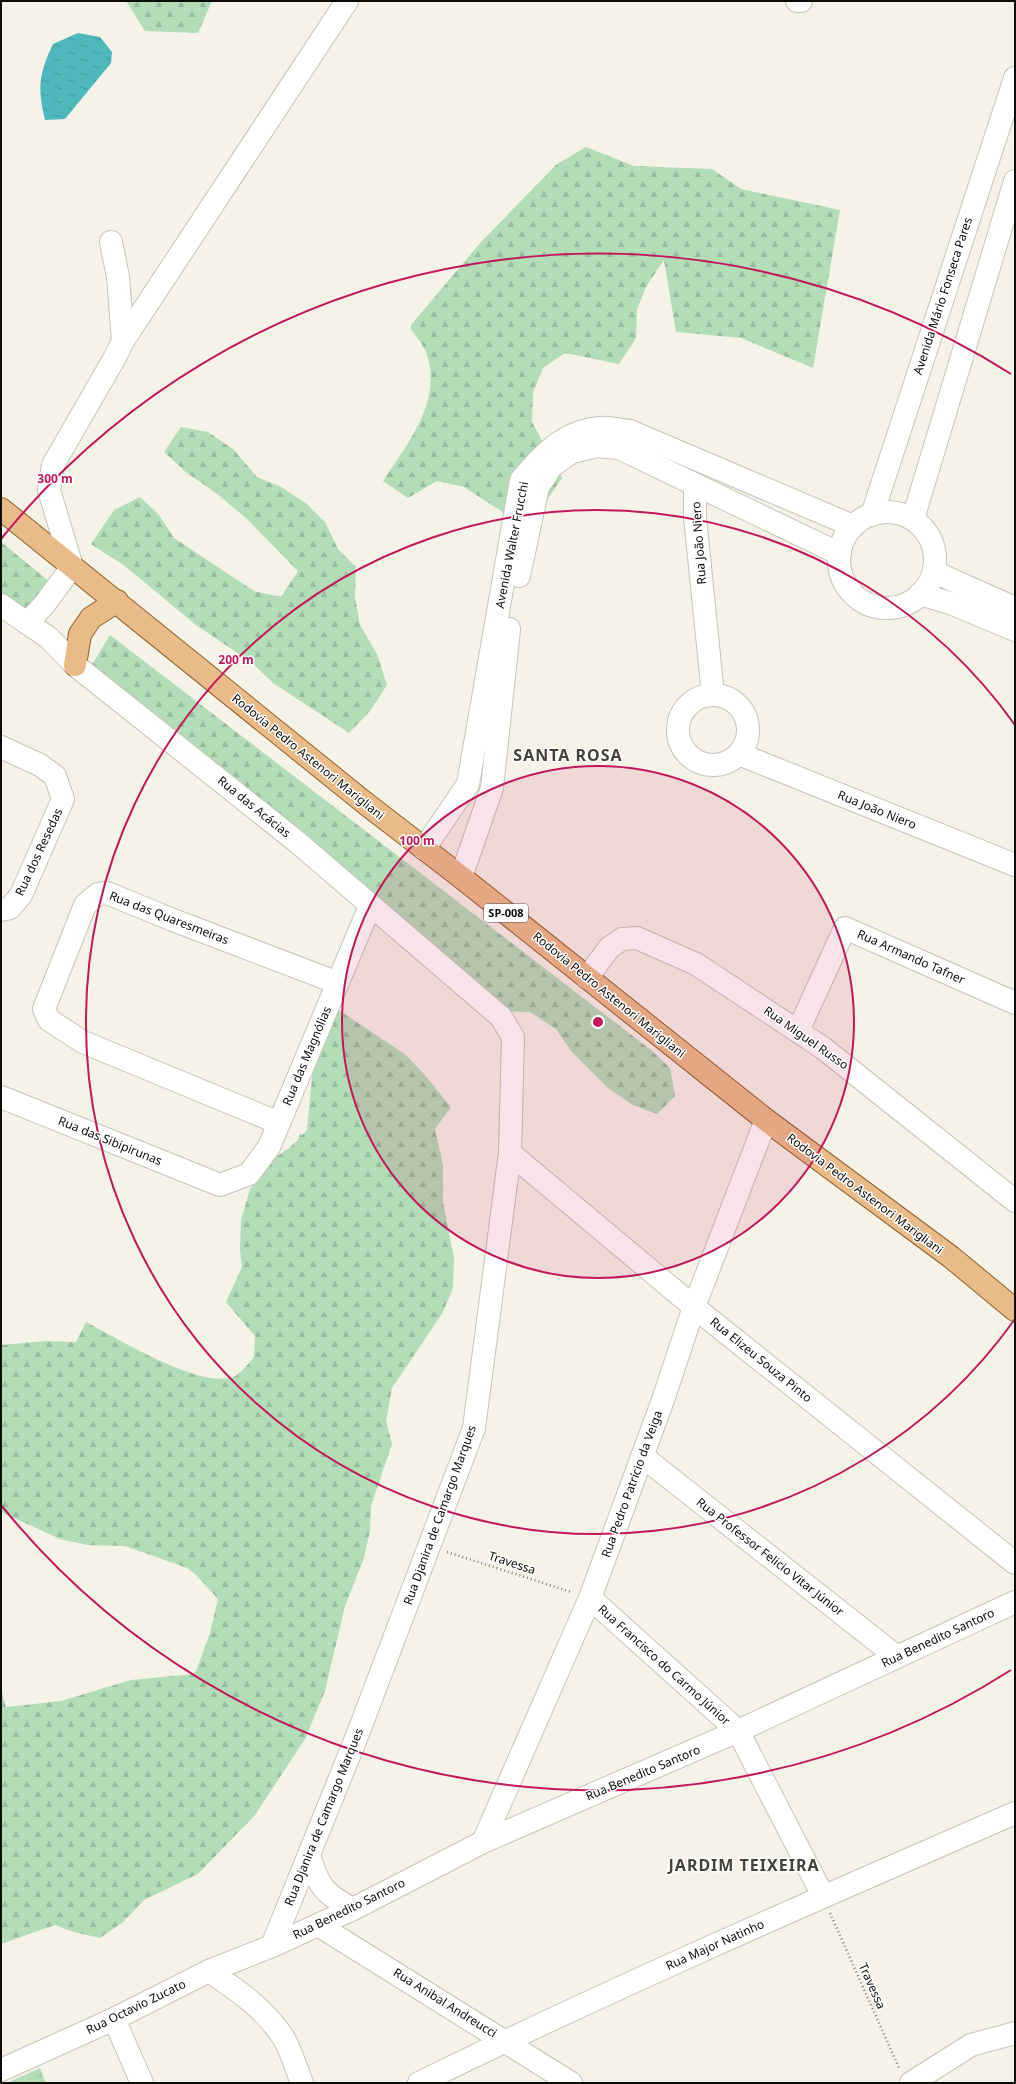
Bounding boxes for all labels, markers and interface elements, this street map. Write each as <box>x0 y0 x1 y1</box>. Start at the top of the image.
street label: Avenida Mário Fonseca Pares <box>909 215 976 377</box>
text: 300 m <box>37 470 73 487</box>
street label: Avenida Walter Frucchi <box>491 480 532 610</box>
street label: Rua João Niero <box>687 501 710 585</box>
text: 200 m <box>218 651 254 668</box>
street label: Rodovia Pedro Astenori Marigliani <box>229 690 388 823</box>
district label: SANTA ROSA <box>513 744 623 766</box>
street label: Rua das Acácias <box>214 772 295 841</box>
street label: Rua João Niero <box>835 786 919 833</box>
street label: Rua dos Resedas <box>11 805 66 898</box>
text: 100 m <box>399 832 435 849</box>
street label: Rua das Quaresmeiras <box>107 887 232 948</box>
road number: SP-008 <box>484 904 528 922</box>
street label: Rua Armando Tafner <box>855 925 968 988</box>
street label: Rodovia Pedro Astenori Marigliani <box>530 928 689 1061</box>
street label: Rua Miguel Russo <box>760 1002 852 1073</box>
street label: Rua das Magnólias <box>278 1003 335 1108</box>
centre of rings <box>591 1015 605 1029</box>
street label: Rua das Sibipirunas <box>56 1112 165 1169</box>
street label: Rodovia Pedro Astenori Marigliani <box>784 1129 947 1258</box>
street label: Rua Elizeu Souza Pinto <box>707 1313 816 1406</box>
street label: Rua Pedro Patrício da Veiga <box>597 1408 666 1560</box>
street label: Rua Djanira de Camargo Marques <box>399 1422 480 1607</box>
street label: Rua Professor Felicio Vitar Júnior <box>693 1494 848 1620</box>
street label: Travessa <box>486 1547 538 1578</box>
street label: Rua Francisco do Carmo Júnior <box>595 1601 734 1729</box>
street label: Rua Benedito Santoro <box>878 1604 997 1671</box>
street label: Rua Djanira de Camargo Marques <box>280 1725 367 1908</box>
street label: Rua Benedito Santoro <box>583 1741 703 1804</box>
district label: JARDIM TEIXEIRA <box>667 1854 819 1876</box>
street label: Rua Benedito Santoro <box>290 1874 408 1943</box>
street label: Rua Major Natinho <box>663 1915 767 1974</box>
street label: Travessa <box>855 1960 890 2011</box>
street label: Rua Anibal Andreucci <box>390 1964 500 2041</box>
street label: Rua Octavio Zucato <box>83 1975 188 2038</box>

